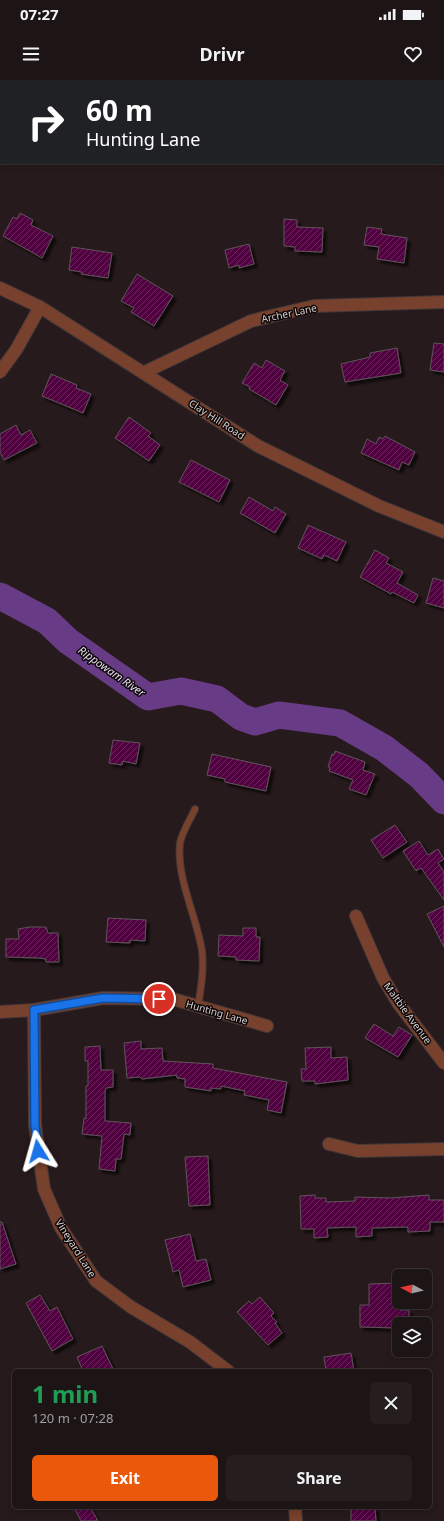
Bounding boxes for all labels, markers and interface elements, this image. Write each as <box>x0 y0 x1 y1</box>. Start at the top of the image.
text: 07:27 <box>20 4 59 24</box>
text: Drivr <box>200 42 244 66</box>
icon: menu <box>20 43 42 65</box>
icon: heart <box>402 43 424 65</box>
text: 60 m <box>86 91 153 129</box>
icon: right <box>20 96 72 148</box>
text: Hunting Lane <box>86 127 200 151</box>
street label: Archer Lane <box>260 300 318 326</box>
street label: Clay Hill Road <box>186 396 248 442</box>
water label: Rippowam River <box>75 642 149 700</box>
street label: Maltbie Avenue <box>381 979 435 1047</box>
pin <box>142 982 176 1016</box>
icon: arrive <box>148 988 170 1010</box>
street label: Hunting Lane <box>185 997 250 1028</box>
position arrow <box>17 1130 59 1172</box>
street label: Vineyard Lane <box>53 1216 100 1280</box>
north arrow <box>392 1269 432 1309</box>
map controls <box>392 1269 432 1357</box>
button: layers <box>392 1317 432 1357</box>
text: 1 min <box>32 1377 98 1410</box>
button: close <box>370 1382 412 1424</box>
text: 120 m · 07:28 <box>32 1409 113 1427</box>
button: Exit <box>32 1455 218 1501</box>
button: Share <box>226 1455 412 1501</box>

